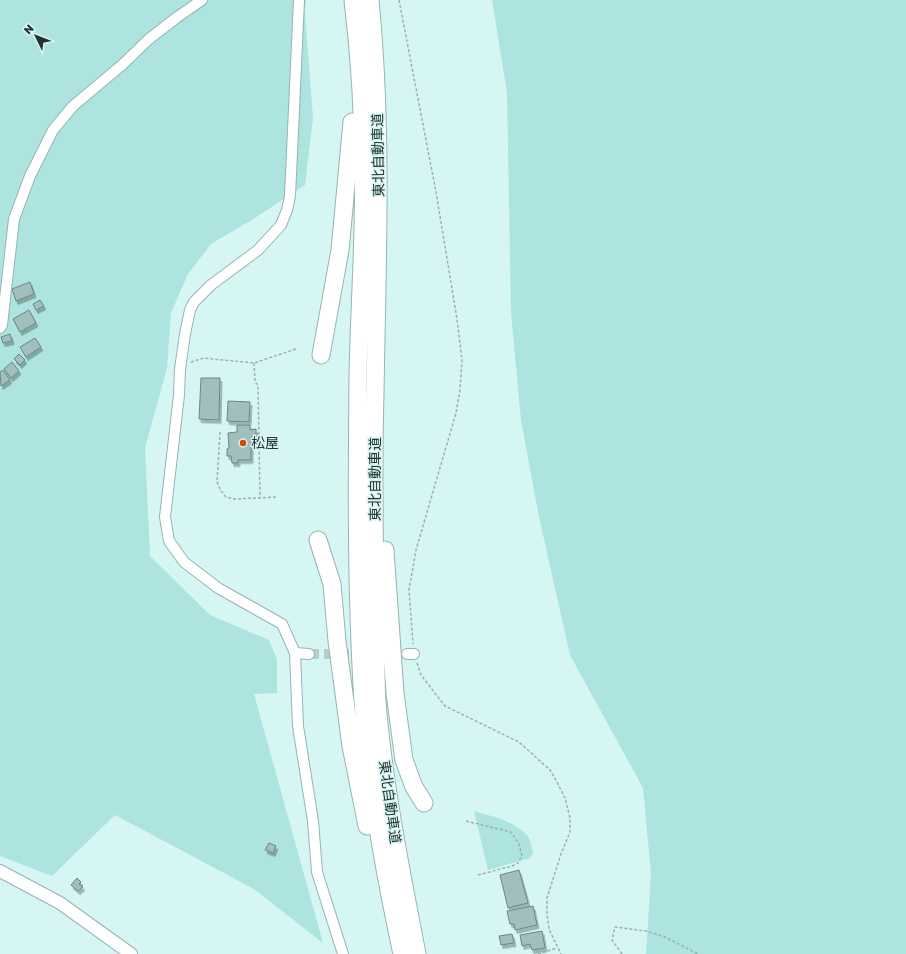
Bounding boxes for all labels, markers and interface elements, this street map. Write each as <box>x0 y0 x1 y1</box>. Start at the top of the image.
north arrow <box>16 16 56 56</box>
text: N <box>21 21 36 36</box>
street label: 東北自動車道 <box>368 113 387 197</box>
place label: 松屋 <box>251 434 279 451</box>
street label: 東北自動車道 <box>366 437 383 521</box>
marker: 松屋 <box>238 438 248 448</box>
street label: 東北自動車道 <box>376 759 405 845</box>

